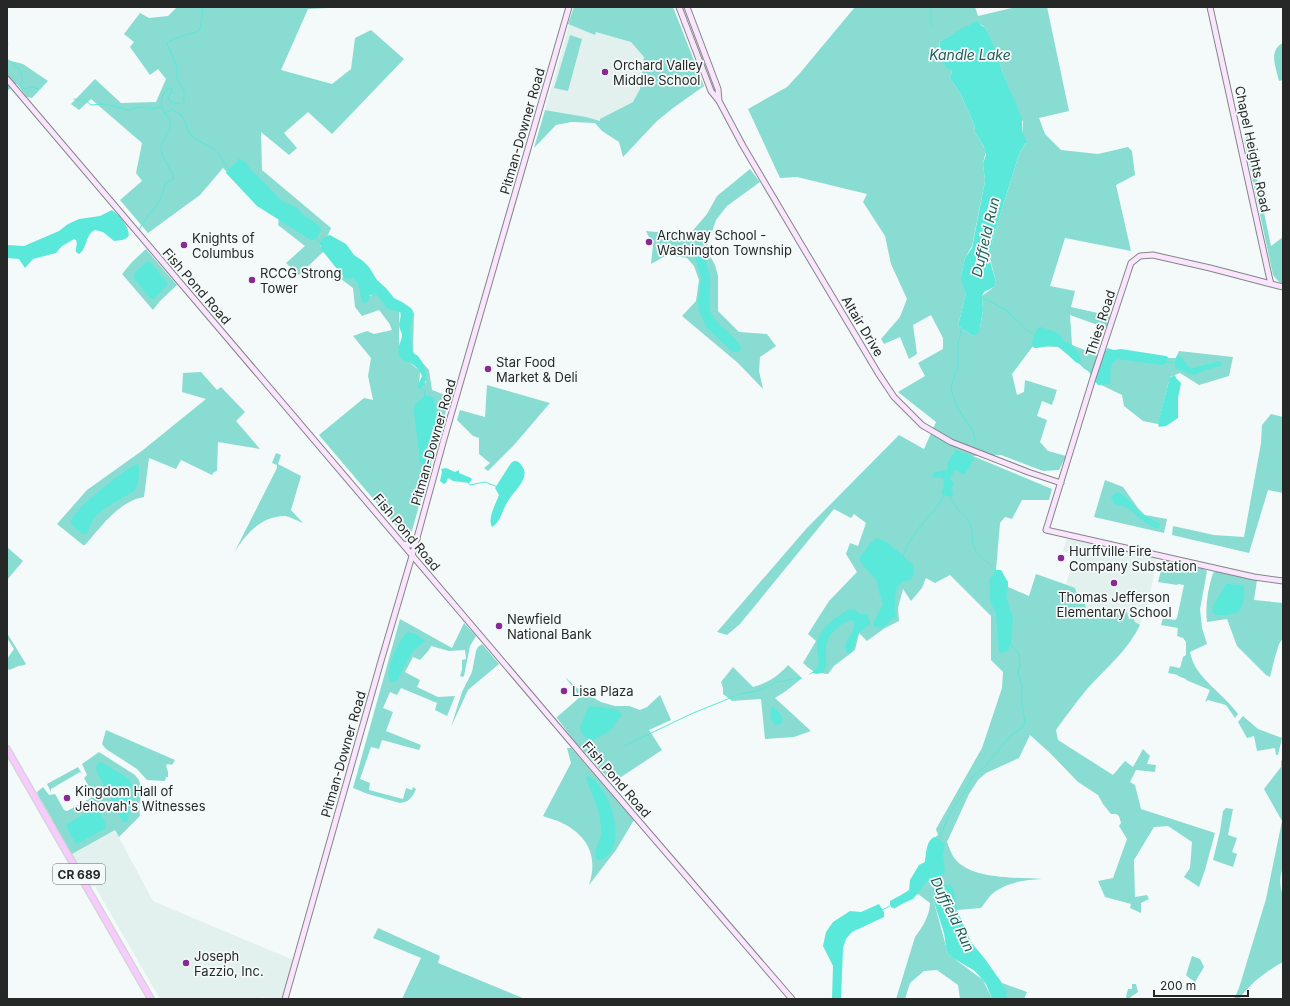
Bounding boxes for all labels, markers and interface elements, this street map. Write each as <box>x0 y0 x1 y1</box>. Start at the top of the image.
water label: Kandle Lake <box>929 46 1011 63</box>
place label: Orchard Valley Middle School <box>613 57 703 88</box>
street label: Pitman-Downer Road <box>496 66 548 196</box>
marker: Orchard Valley Middle School <box>600 67 610 77</box>
street label: Chapel Heights Road <box>1232 84 1274 214</box>
water label: Duffield Run <box>968 196 1002 278</box>
place label: Archway School - Washington Township <box>657 227 792 258</box>
place label: Knights of Columbus <box>192 230 255 261</box>
marker: Archway School - Washington Township <box>644 237 654 247</box>
marker: Knights of Columbus <box>179 240 189 250</box>
street label: Fish Pond Road <box>160 245 234 327</box>
place label: RCCG Strong Tower <box>260 265 341 296</box>
marker: RCCG Strong Tower <box>247 275 257 285</box>
street label: Thies Road <box>1082 288 1118 358</box>
street label: Altair Drive <box>839 293 887 359</box>
place label: Star Food Market & Deli <box>496 354 578 385</box>
marker: Star Food Market & Deli <box>483 364 493 374</box>
street label: Pitman-Downer Road <box>407 377 459 507</box>
street label: Fish Pond Road <box>370 490 444 574</box>
place label: Hurffville Fire Company Substation <box>1069 543 1197 574</box>
marker: Hurffville Fire Company Substation <box>1056 553 1066 563</box>
marker: Thomas Jefferson Elementary School <box>1109 578 1119 588</box>
place label: Thomas Jefferson Elementary School <box>1056 589 1172 620</box>
place label: Newfield National Bank <box>507 611 592 642</box>
marker: Newfield National Bank <box>494 621 504 631</box>
place label: Lisa Plaza <box>572 683 634 699</box>
marker: Lisa Plaza <box>559 686 569 696</box>
street label: Pitman-Downer Road <box>317 689 369 819</box>
street label: Fish Pond Road <box>580 738 654 820</box>
place label: Kingdom Hall of Jehovah's Witnesses <box>75 783 206 814</box>
marker: Kingdom Hall of Jehovah's Witnesses <box>62 793 72 803</box>
road number: CR 689 <box>53 864 105 884</box>
water label: Duffield Run <box>928 874 978 954</box>
place label: Joseph Fazzio, Inc. <box>194 948 264 979</box>
marker: Joseph Fazzio, Inc. <box>181 958 191 968</box>
scale bar <box>1154 972 1248 998</box>
text: 200 m <box>1160 978 1196 993</box>

